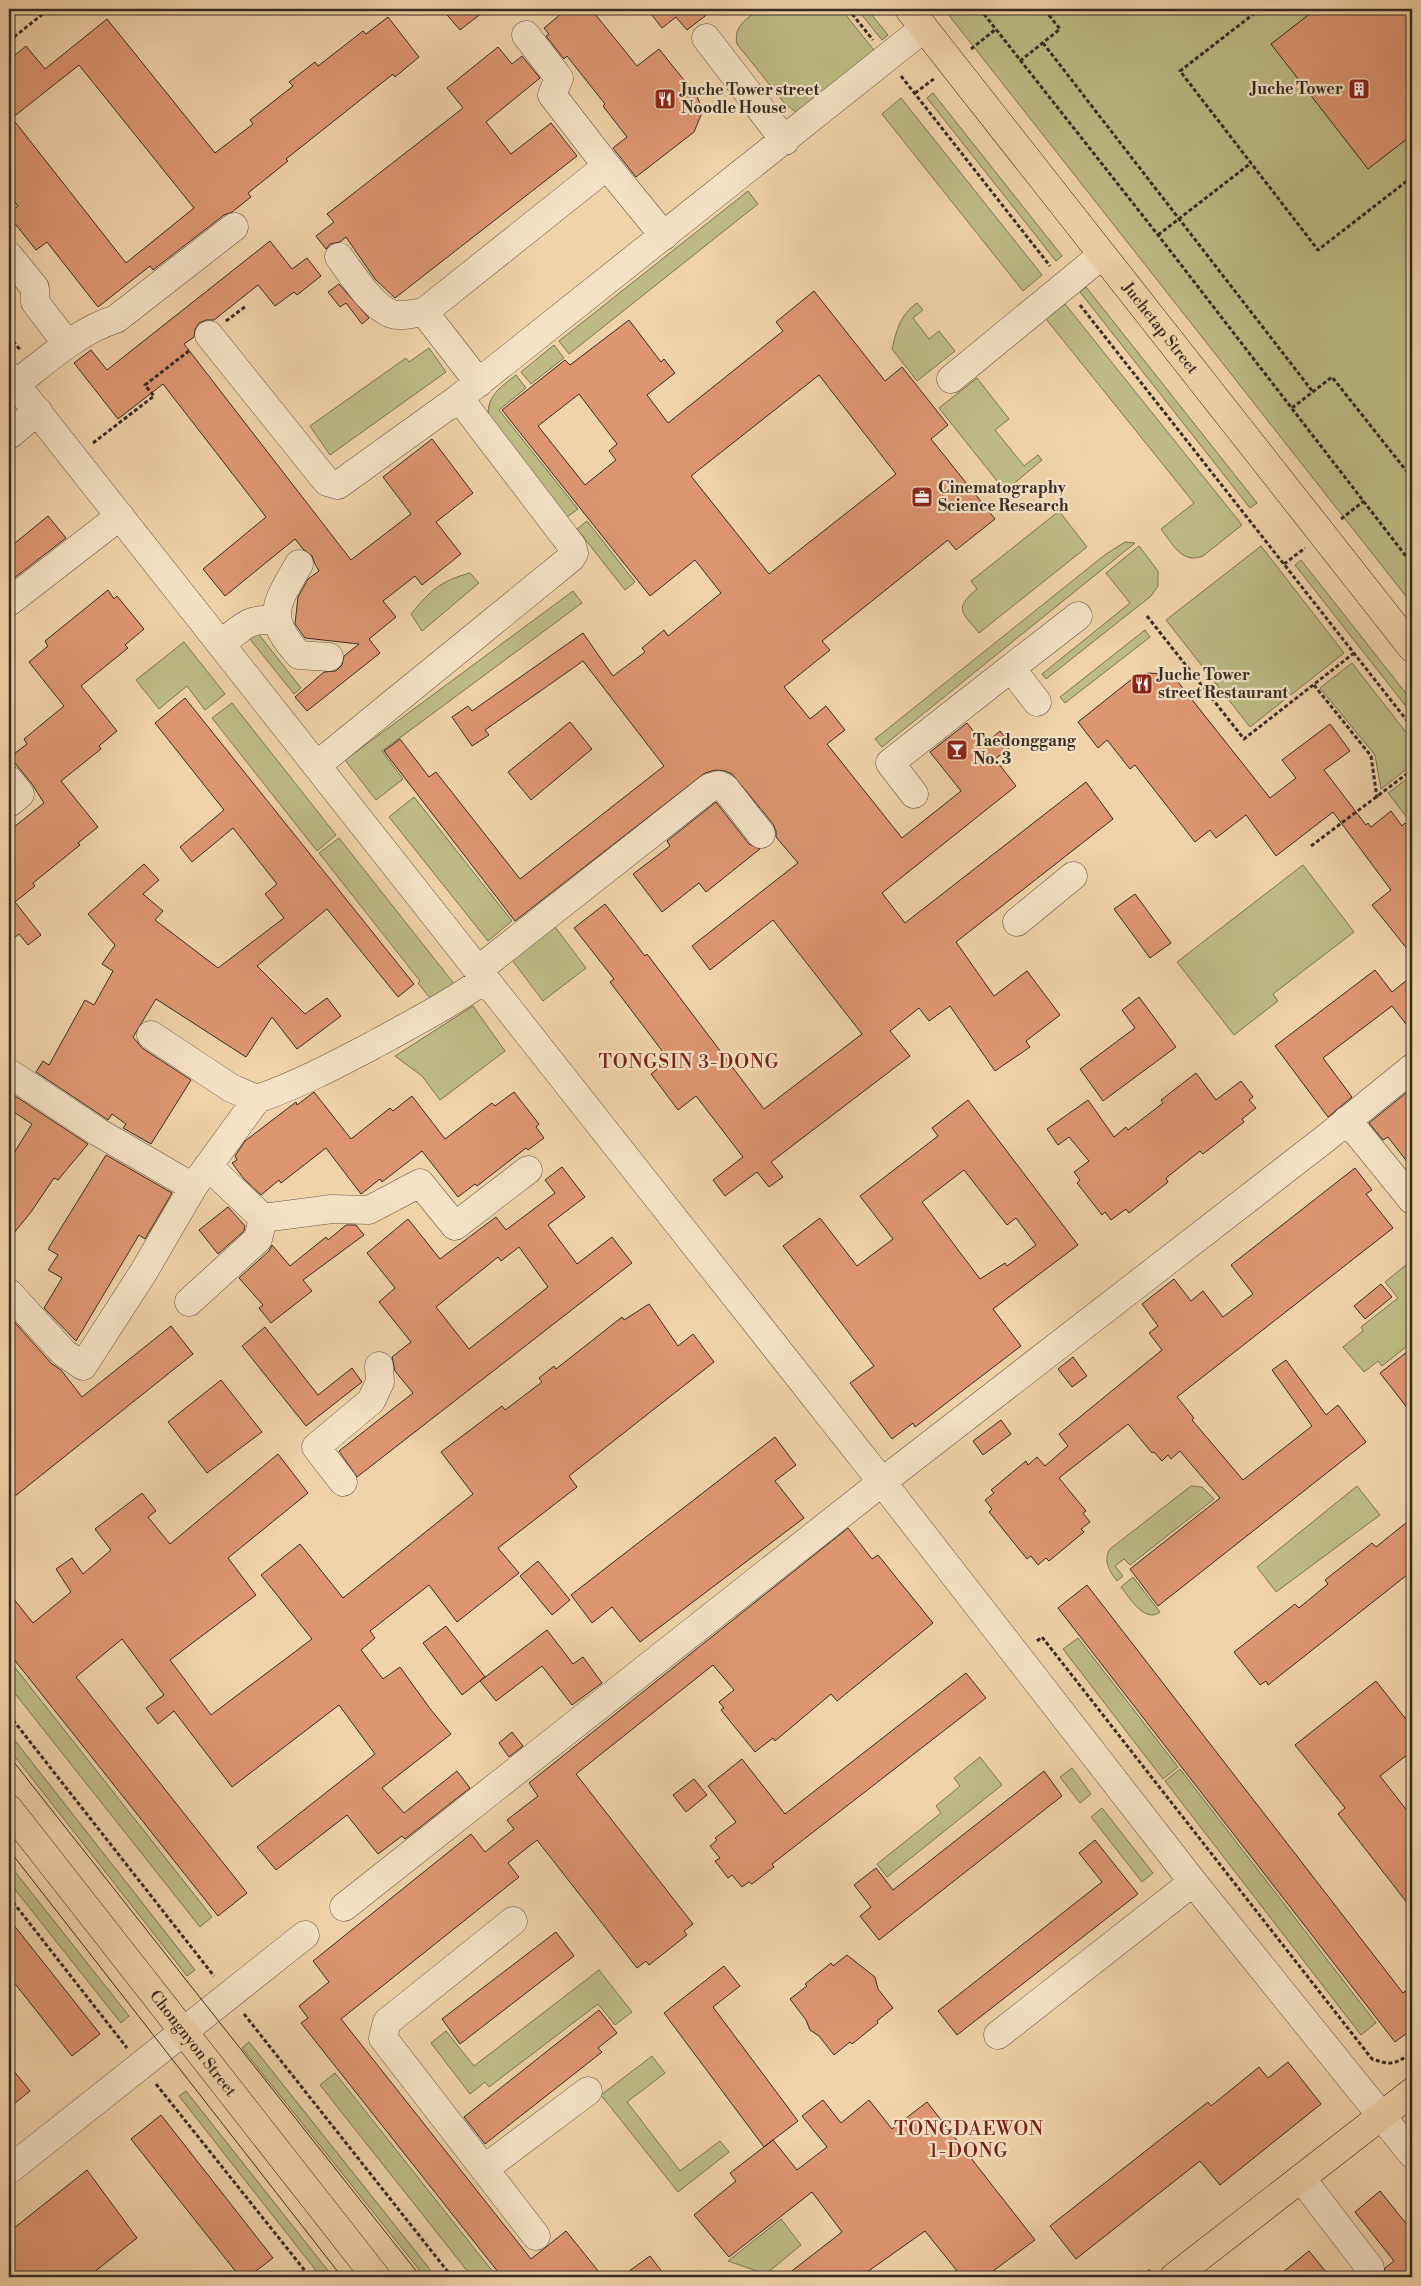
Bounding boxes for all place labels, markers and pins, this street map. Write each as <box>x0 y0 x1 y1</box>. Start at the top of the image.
building icon: Juche Tower <box>1347 77 1371 101</box>
place label: Juche Tower <box>1249 79 1343 99</box>
place label: Juche Tower street Noodle House <box>679 80 819 118</box>
restaurant icon: Juche Tower street Noodle House <box>653 87 677 111</box>
place label: Cinematography Science Research <box>938 478 1069 516</box>
office icon: Cinematography Science Research <box>910 485 934 509</box>
place label: Juche Tower street Restaurant <box>1156 665 1288 703</box>
restaurant icon: Juche Tower street Restaurant <box>1130 672 1154 696</box>
place label: Taedonggang No. 3 <box>973 731 1077 769</box>
bar icon: Taedonggang No. 3 <box>945 738 969 762</box>

